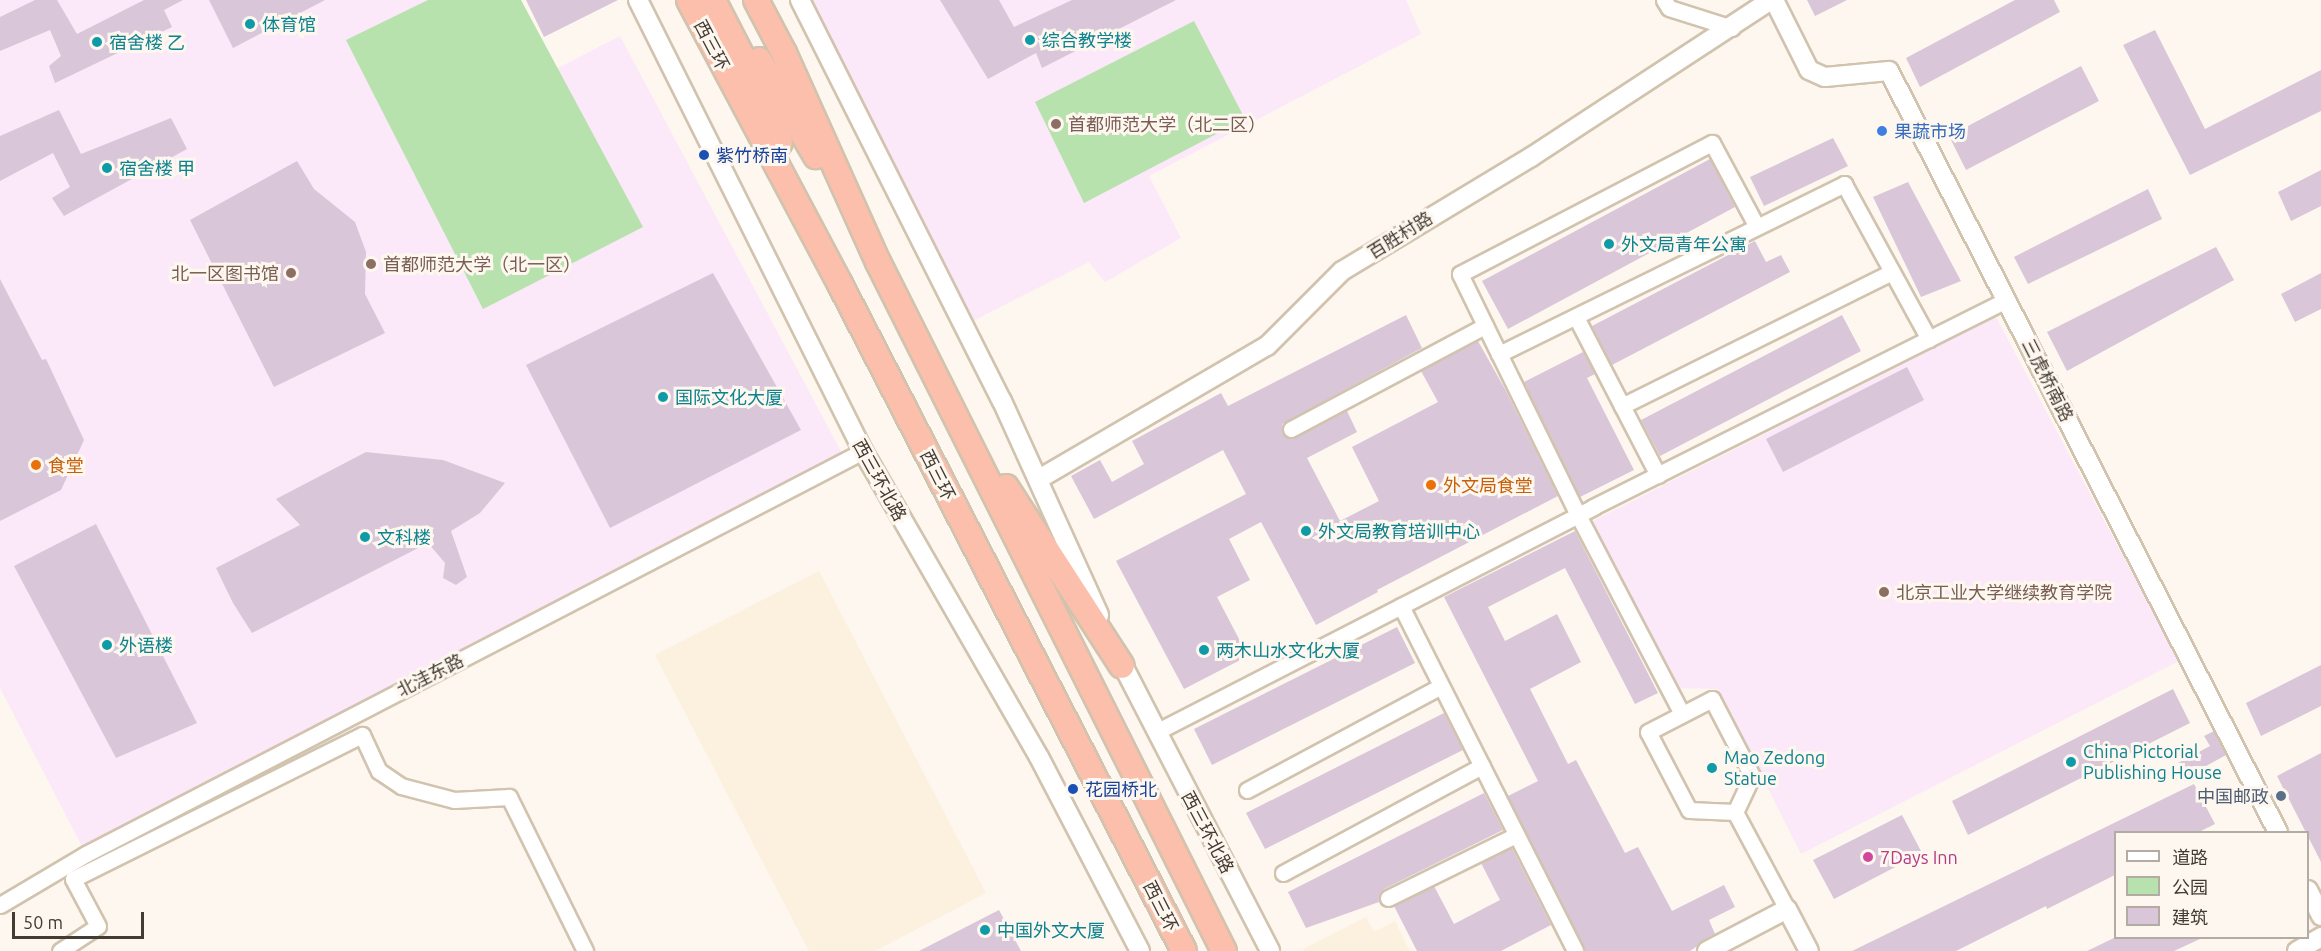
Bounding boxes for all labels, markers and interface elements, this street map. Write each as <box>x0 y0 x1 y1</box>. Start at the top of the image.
place label: 体育馆 <box>262 13 316 35</box>
street label: 西三环 <box>690 16 734 74</box>
marker: 体育馆 <box>243 17 257 31</box>
place label: 综合教学楼 <box>1042 29 1132 51</box>
place label: 宿舍楼 乙 <box>109 31 185 53</box>
marker: 综合教学楼 <box>1023 33 1037 47</box>
marker: 宿舍楼 乙 <box>90 35 104 49</box>
place label: 首都师范大学（北二区） <box>1068 113 1266 135</box>
marker: 首都师范大学（北二区） <box>1049 117 1063 131</box>
place label: 果蔬市场 <box>1894 120 1966 142</box>
marker: 果蔬市场 <box>1875 124 1889 138</box>
place label: 紫竹桥南 <box>716 144 788 166</box>
marker: 紫竹桥南 <box>697 148 711 162</box>
place label: 宿舍楼 甲 <box>119 157 195 179</box>
marker: 宿舍楼 甲 <box>100 161 114 175</box>
street label: 百胜村路 <box>1364 207 1436 263</box>
place label: 外文局青年公寓 <box>1621 233 1747 255</box>
marker: 外文局青年公寓 <box>1602 237 1616 251</box>
place label: 首都师范大学（北一区） <box>383 253 581 275</box>
marker: 首都师范大学（北一区） <box>364 257 378 271</box>
place label: 北一区图书馆 <box>171 262 279 284</box>
marker: 北一区图书馆 <box>284 266 298 280</box>
street label: 三虎桥南路 <box>2018 335 2078 425</box>
place label: 国际文化大厦 <box>675 386 783 408</box>
marker: 国际文化大厦 <box>656 390 670 404</box>
street label: 西三环北路 <box>849 435 911 525</box>
street label: 西三环 <box>916 446 960 504</box>
place label: 食堂 <box>48 454 84 476</box>
marker: 食堂 <box>29 458 43 472</box>
place label: 外文局食堂 <box>1443 474 1533 496</box>
marker: 外文局食堂 <box>1424 478 1438 492</box>
place label: 外文局教育培训中心 <box>1318 520 1480 542</box>
marker: 外文局教育培训中心 <box>1299 524 1313 538</box>
place label: 文科楼 <box>377 526 431 548</box>
marker: 文科楼 <box>358 530 372 544</box>
place label: 北京工业大学继续教育学院 <box>1896 581 2112 603</box>
marker: 北京工业大学继续教育学院 <box>1877 585 1891 599</box>
place label: 外语楼 <box>119 634 173 656</box>
marker: 外语楼 <box>100 638 114 652</box>
place label: 两木山水文化大厦 <box>1216 639 1360 661</box>
marker: 两木山水文化大厦 <box>1197 643 1211 657</box>
street label: 北洼东路 <box>393 649 467 701</box>
place label: China Pictorial Publishing House <box>2083 741 2222 783</box>
place label: Mao Zedong Statue <box>1724 747 1825 789</box>
marker: China Pictorial Publishing House <box>2064 755 2078 769</box>
marker: Mao Zedong Statue <box>1705 761 1719 775</box>
place label: 花园桥北 <box>1085 778 1157 800</box>
marker: 花园桥北 <box>1066 782 1080 796</box>
place label: 中国邮政 <box>2197 785 2269 807</box>
street label: 西三环北路 <box>1177 787 1239 877</box>
marker: 中国邮政 <box>2274 789 2288 803</box>
legend <box>2114 831 2309 939</box>
place label: 7Days Inn <box>1880 846 1958 868</box>
text: 道路 <box>2172 847 2208 867</box>
marker: 7Days Inn <box>1861 850 1875 864</box>
street label: 西三环 <box>1139 877 1183 935</box>
text: 公园 <box>2172 877 2208 897</box>
scale bar <box>15 900 147 938</box>
text: 建筑 <box>2172 907 2208 927</box>
text: 50 m <box>23 912 63 932</box>
place label: 中国外文大厦 <box>997 919 1105 941</box>
marker: 中国外文大厦 <box>978 923 992 937</box>

